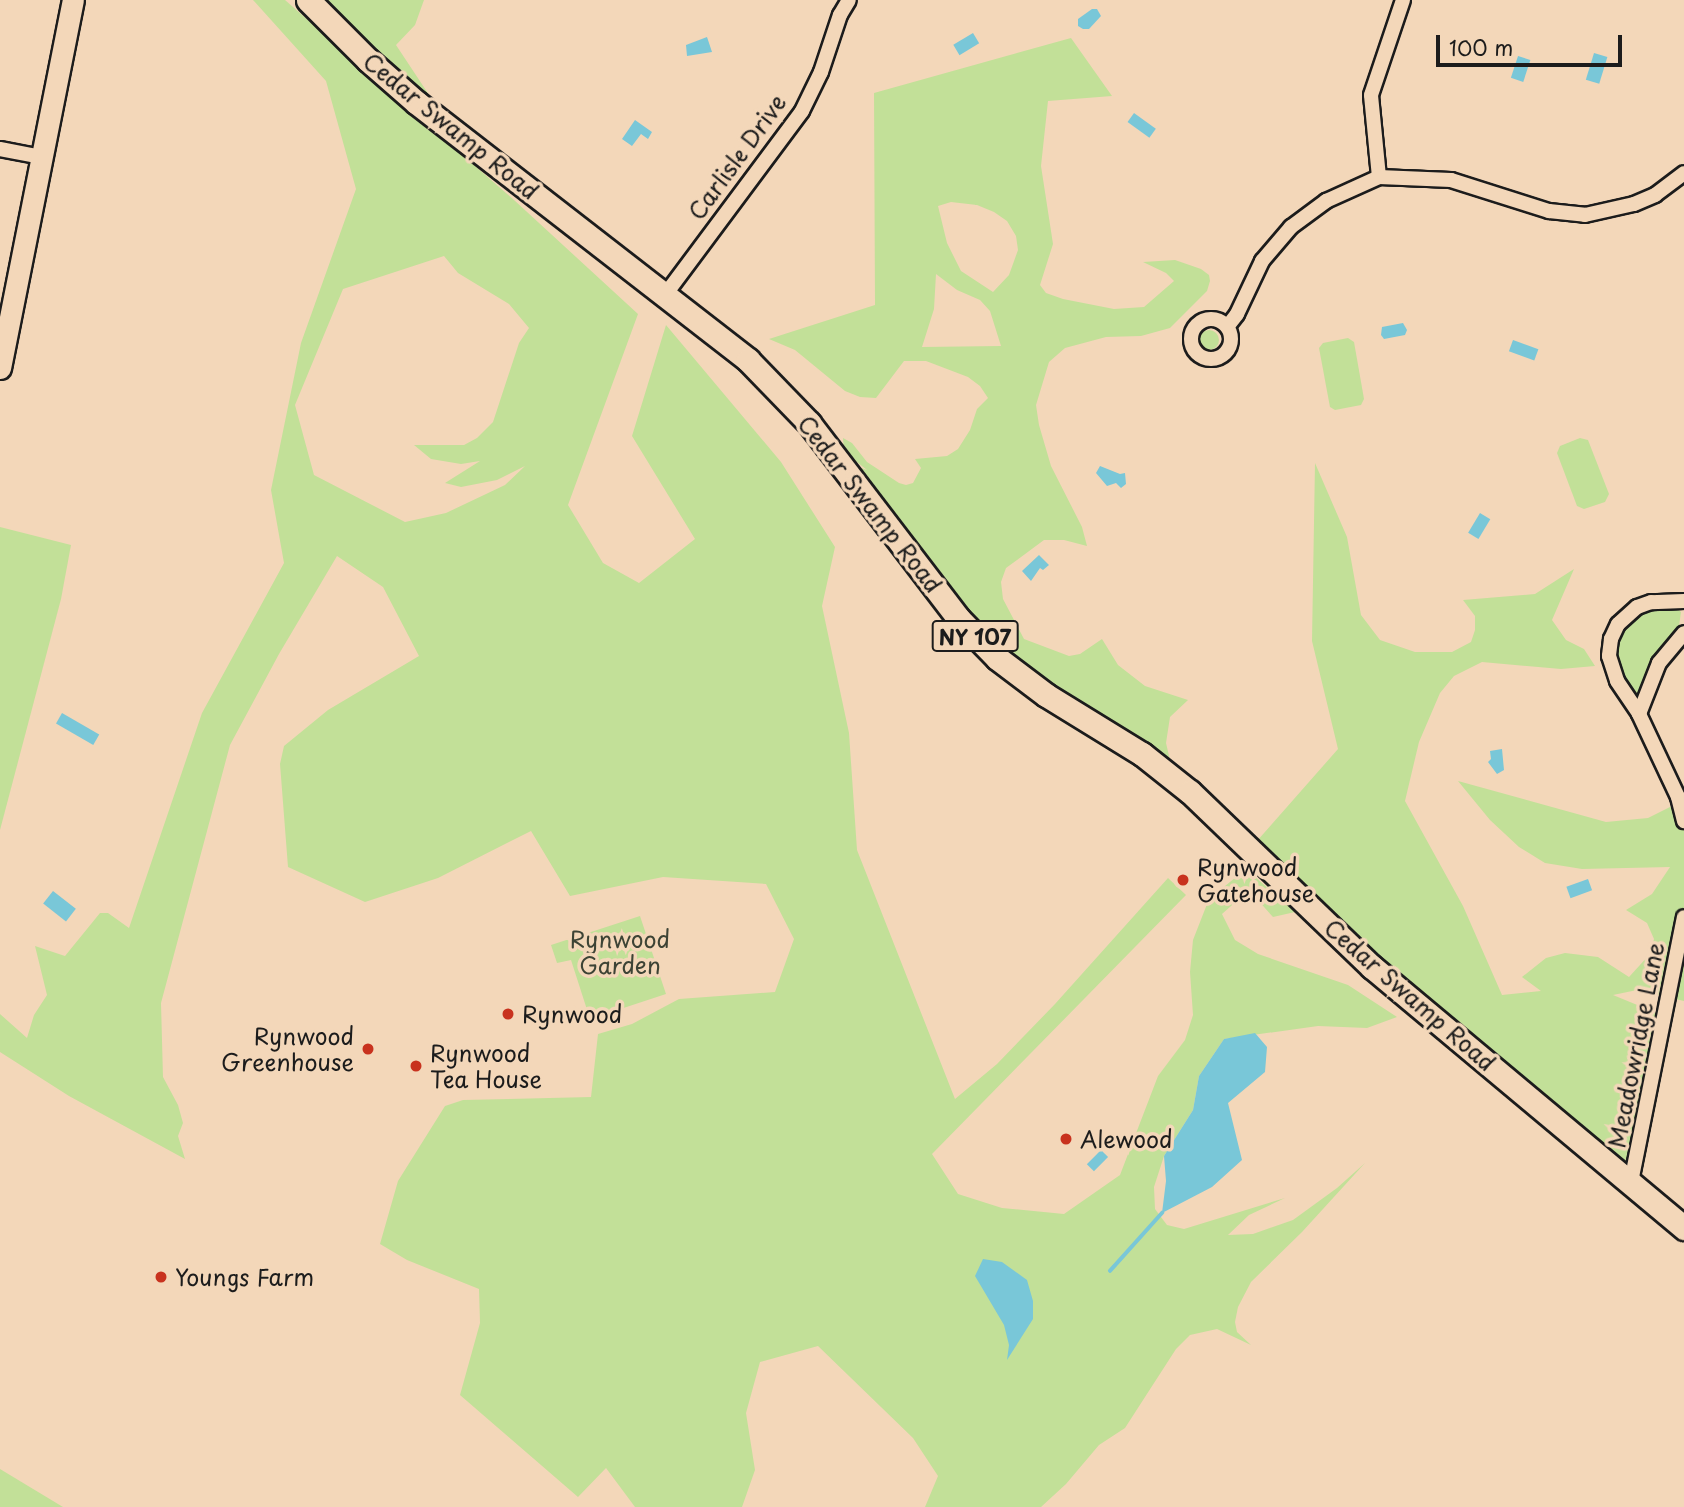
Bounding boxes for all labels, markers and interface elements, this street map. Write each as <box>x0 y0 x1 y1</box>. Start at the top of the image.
scale bar <box>1439 21 1624 65</box>
text: 100 m <box>1449 31 1513 63</box>
street label: Cedar Swamp Road <box>358 47 544 205</box>
street label: Carlisle Drive <box>682 88 792 226</box>
street label: Cedar Swamp Road <box>792 410 948 598</box>
road number: NY 107 <box>930 618 1020 654</box>
place label: Rynwood Gatehouse <box>1197 853 1314 907</box>
marker: Rynwood Gatehouse <box>1175 872 1191 888</box>
street label: Cedar Swamp Road <box>1319 913 1501 1077</box>
park label: Rynwood Garden <box>570 925 670 979</box>
street label: Meadowridge Lane <box>1603 940 1669 1150</box>
place label: Rynwood <box>522 1000 622 1028</box>
marker: Rynwood <box>500 1006 516 1022</box>
place label: Rynwood Greenhouse <box>221 1022 354 1076</box>
place label: Rynwood Tea House <box>430 1039 544 1093</box>
marker: Rynwood Greenhouse <box>360 1041 376 1057</box>
marker: Rynwood Tea House <box>408 1058 424 1074</box>
place label: Alewood <box>1080 1125 1173 1153</box>
marker: Alewood <box>1058 1131 1074 1147</box>
place label: Youngs Farm <box>175 1263 315 1291</box>
marker: Youngs Farm <box>153 1269 169 1285</box>

